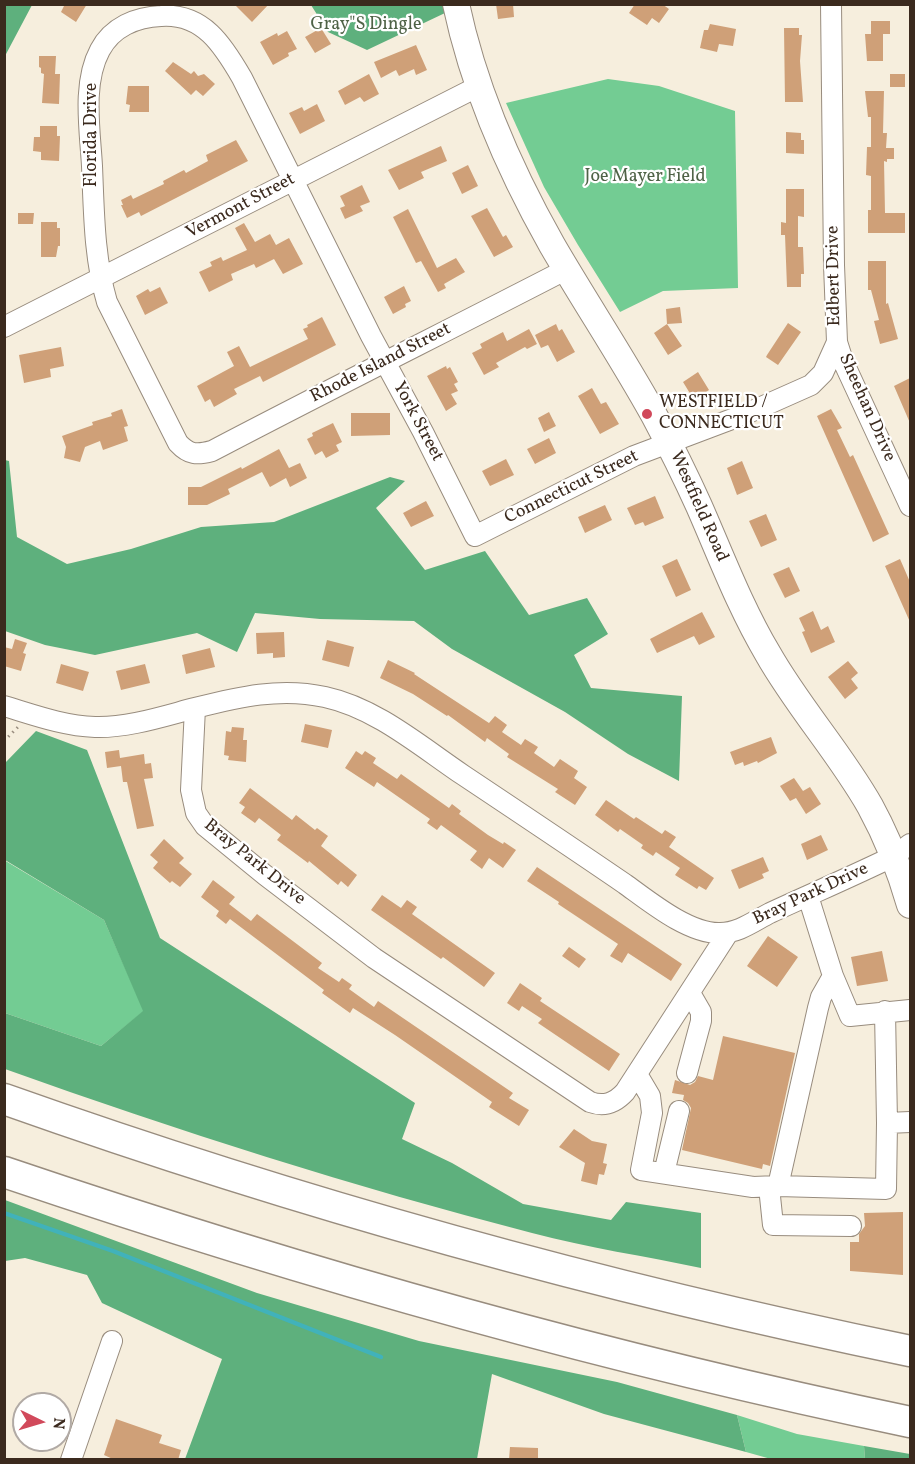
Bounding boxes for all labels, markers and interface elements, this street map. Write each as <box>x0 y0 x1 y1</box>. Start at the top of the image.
park label: Gray"S Dingle <box>311 15 421 37</box>
street label: Florida Drive <box>82 83 104 187</box>
park label: Joe Mayer Field <box>584 167 706 189</box>
street label: Vermont Street <box>183 169 299 245</box>
street label: Edbert Drive <box>823 225 847 327</box>
street label: Rhode Island Street <box>307 319 455 409</box>
street label: Sheehan Drive <box>833 351 899 465</box>
street label: York Street <box>387 378 447 466</box>
place label: WESTFIELD / CONNECTICUT <box>659 393 784 436</box>
marker: WESTFIELD / CONNECTICUT <box>640 407 654 421</box>
street label: Connecticut Street <box>501 446 643 530</box>
street label: Westfield Road <box>664 448 732 566</box>
street label: Bray Park Drive <box>199 815 309 911</box>
street label: Bray Park Drive <box>750 859 872 931</box>
north arrow <box>12 1392 72 1452</box>
text: N <box>46 1417 69 1430</box>

